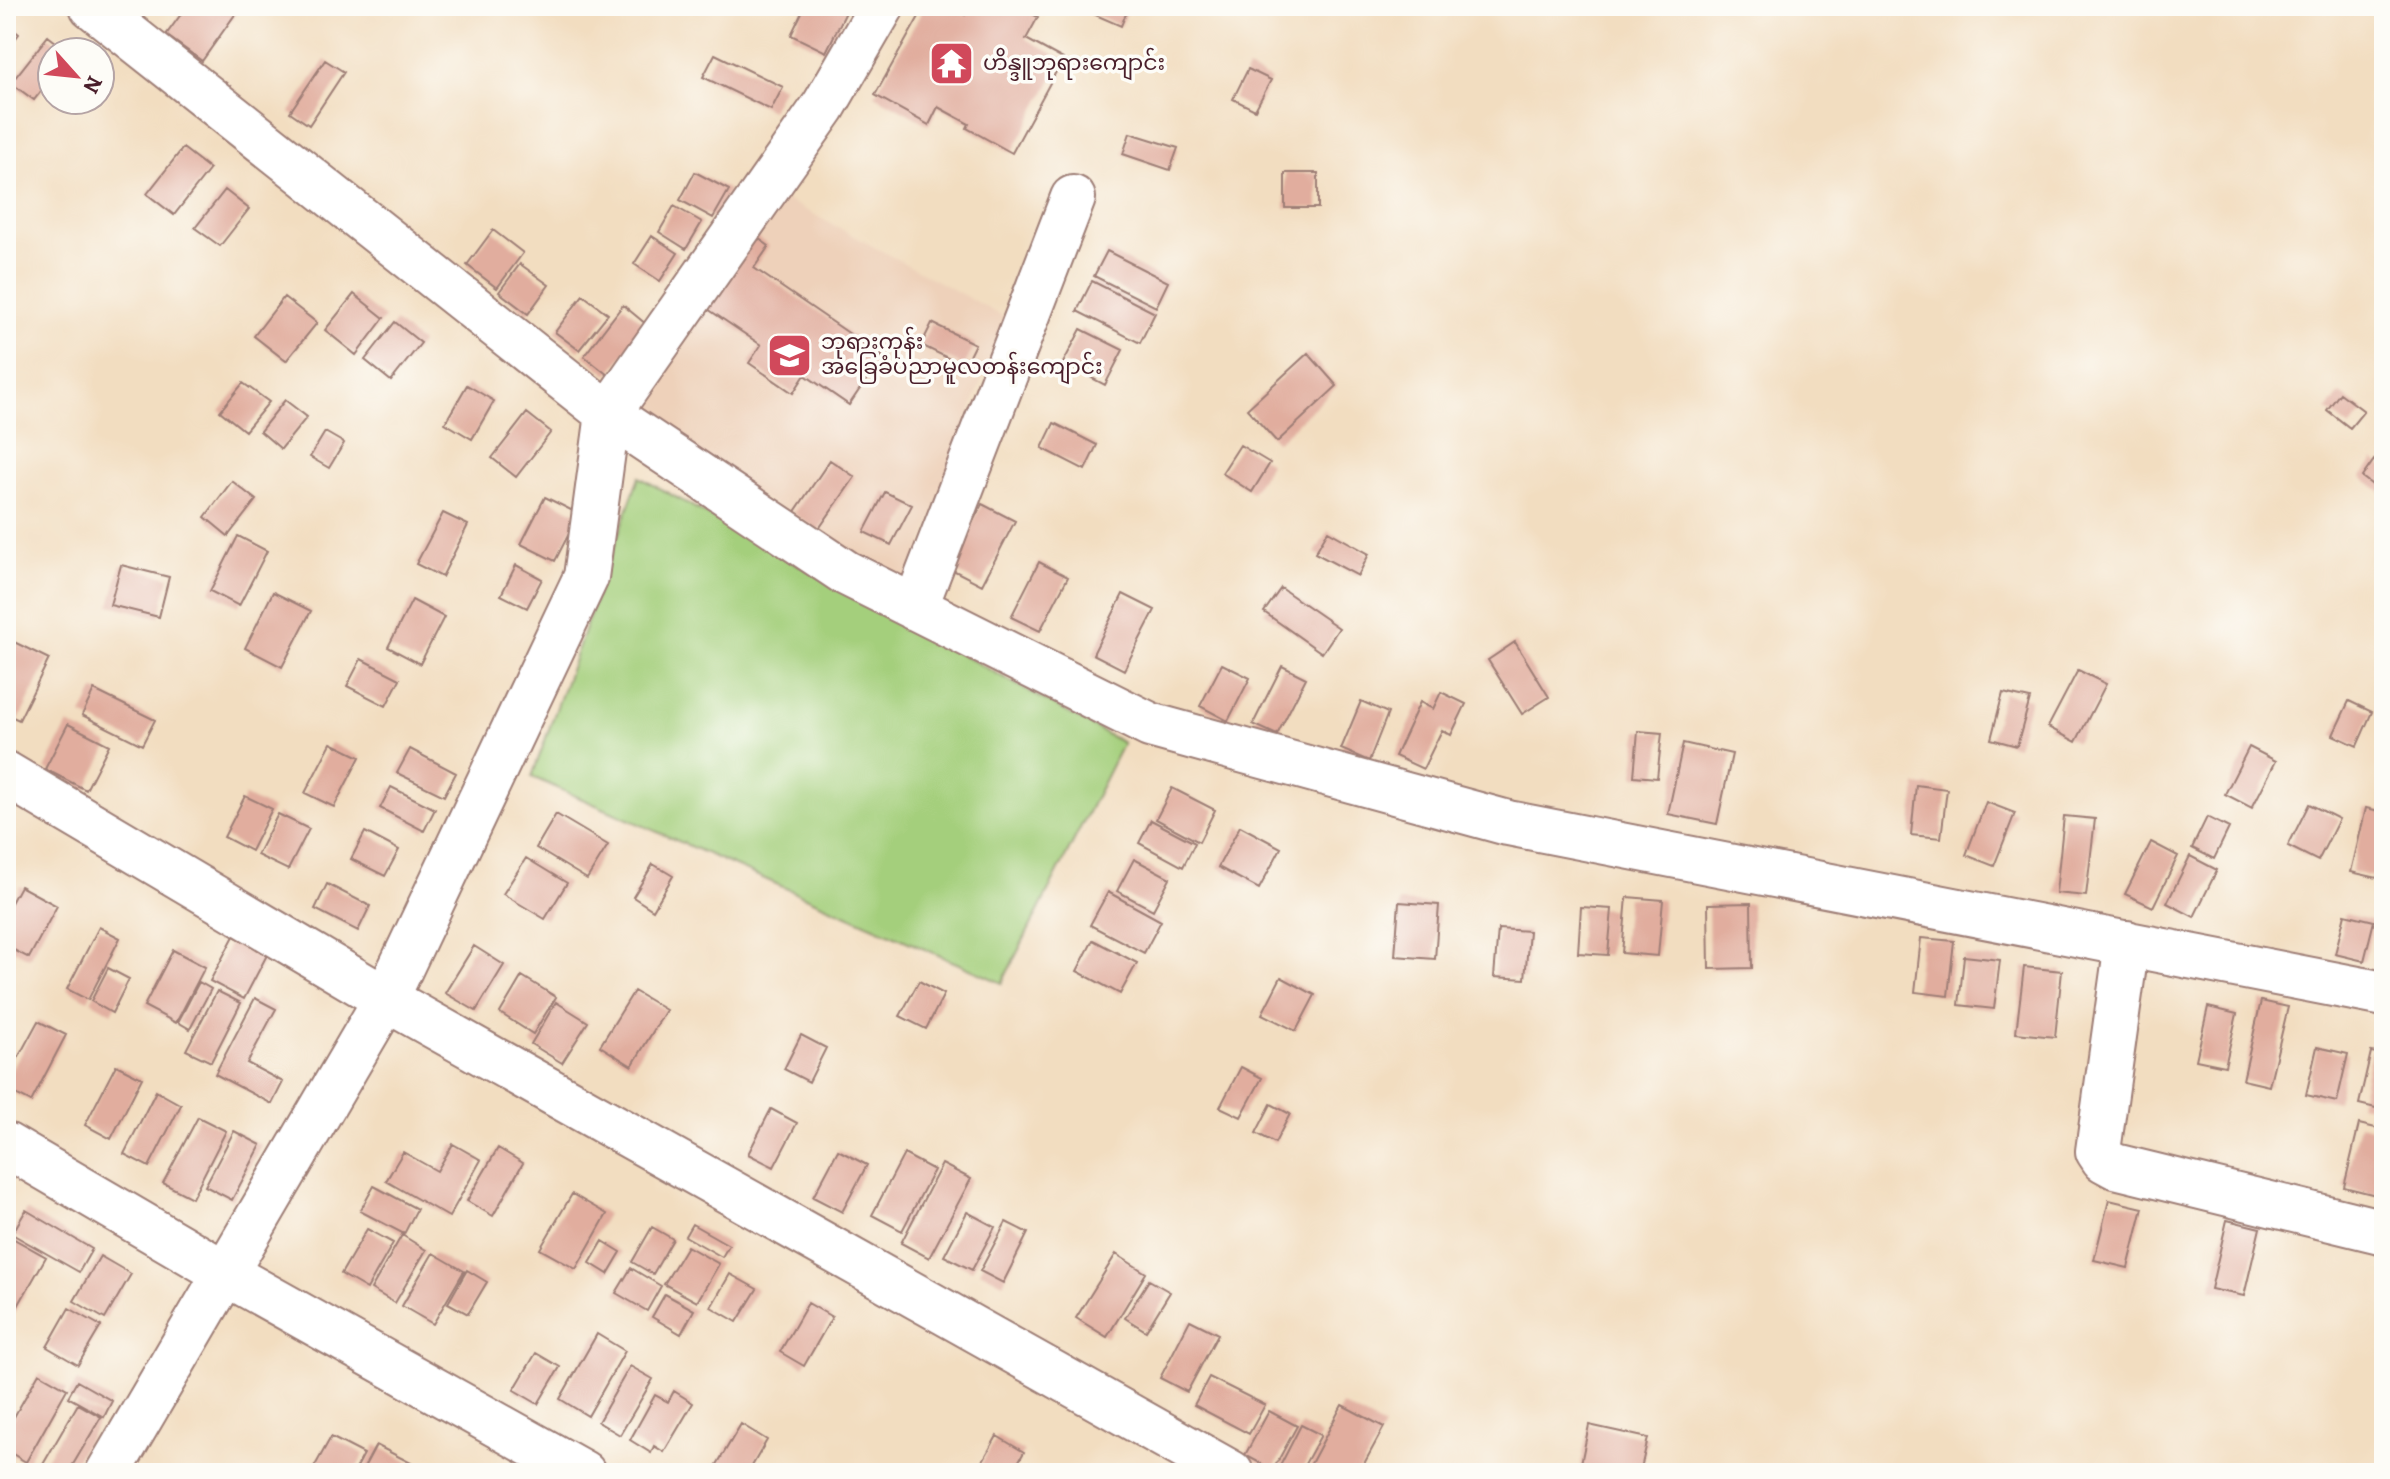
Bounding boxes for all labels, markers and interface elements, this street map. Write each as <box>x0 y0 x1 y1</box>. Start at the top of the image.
north arrow <box>36 36 116 116</box>
temple icon: ဟိန္ဒူဘုရားကျောင်း <box>928 39 976 87</box>
place label: ဟိန္ဒူဘုရားကျောင်း <box>983 47 1165 81</box>
text: N <box>76 71 110 99</box>
place label: ဘုရားကုန်း အခြေခံပညာမူလတန်းကျောင်း <box>821 326 1103 385</box>
school or university icon: ဘုရားကုန်း အခြေခံပညာမူလတန်းကျောင်း <box>766 331 814 379</box>

